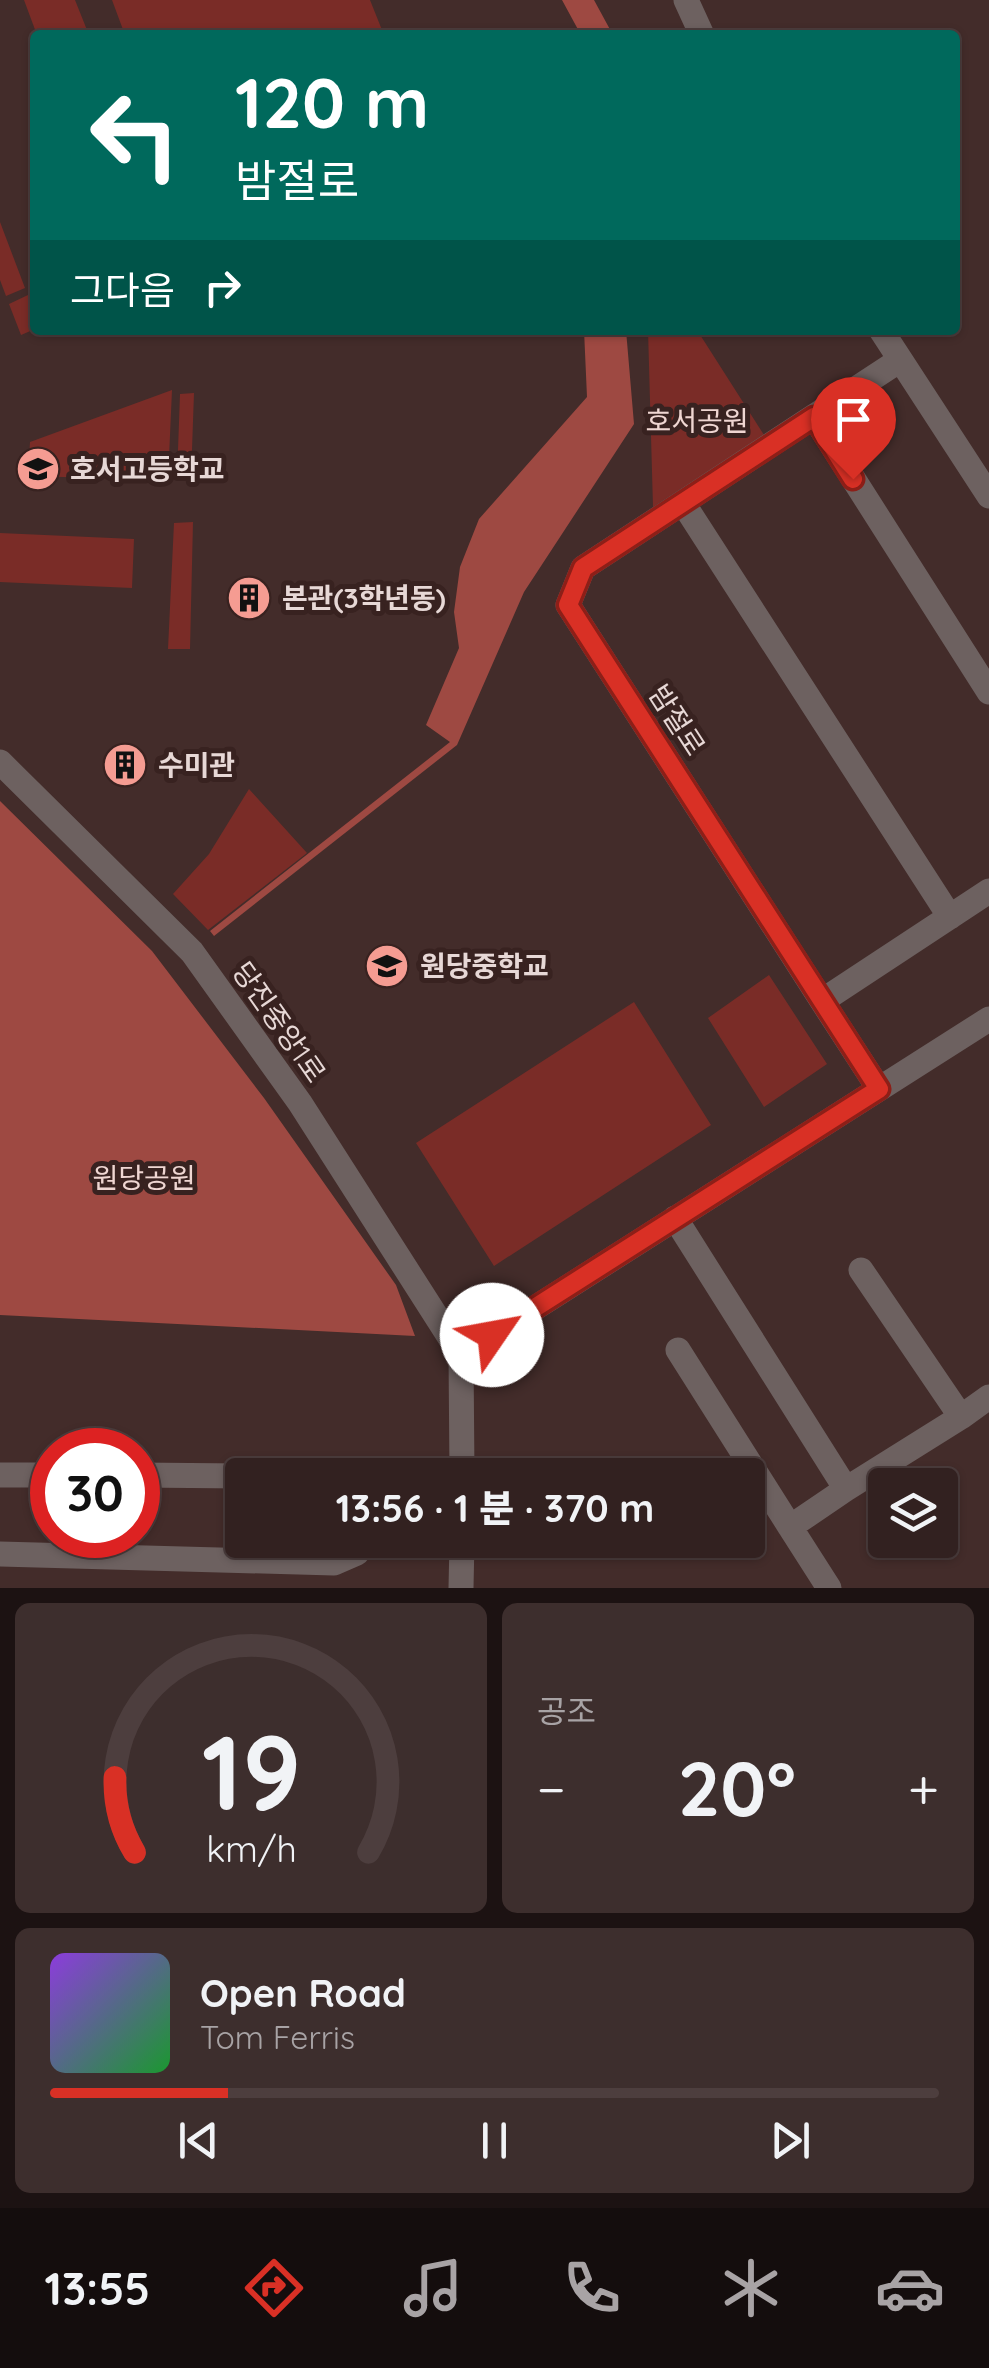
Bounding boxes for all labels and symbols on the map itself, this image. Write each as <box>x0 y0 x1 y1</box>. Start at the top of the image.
pin <box>811 377 896 480</box>
park label: 호서공원 <box>645 403 749 438</box>
school or university icon: 호서고등학교 <box>15 446 61 492</box>
place label: 호서고등학교 <box>70 451 225 486</box>
building icon: 본관(3학년동) <box>226 575 272 621</box>
place label: 본관(3학년동) <box>282 580 446 615</box>
street label: 밤절로 <box>642 678 713 762</box>
building icon: 수미관 <box>102 742 148 788</box>
place label: 수미관 <box>158 747 235 782</box>
school or university icon: 원당중학교 <box>364 943 410 989</box>
place label: 원당중학교 <box>420 948 549 983</box>
street label: 당진중앙1로 <box>225 955 334 1089</box>
park label: 원당공원 <box>92 1160 196 1195</box>
position arrow <box>440 1283 544 1387</box>
speed limit sign: 30 <box>30 1428 160 1558</box>

